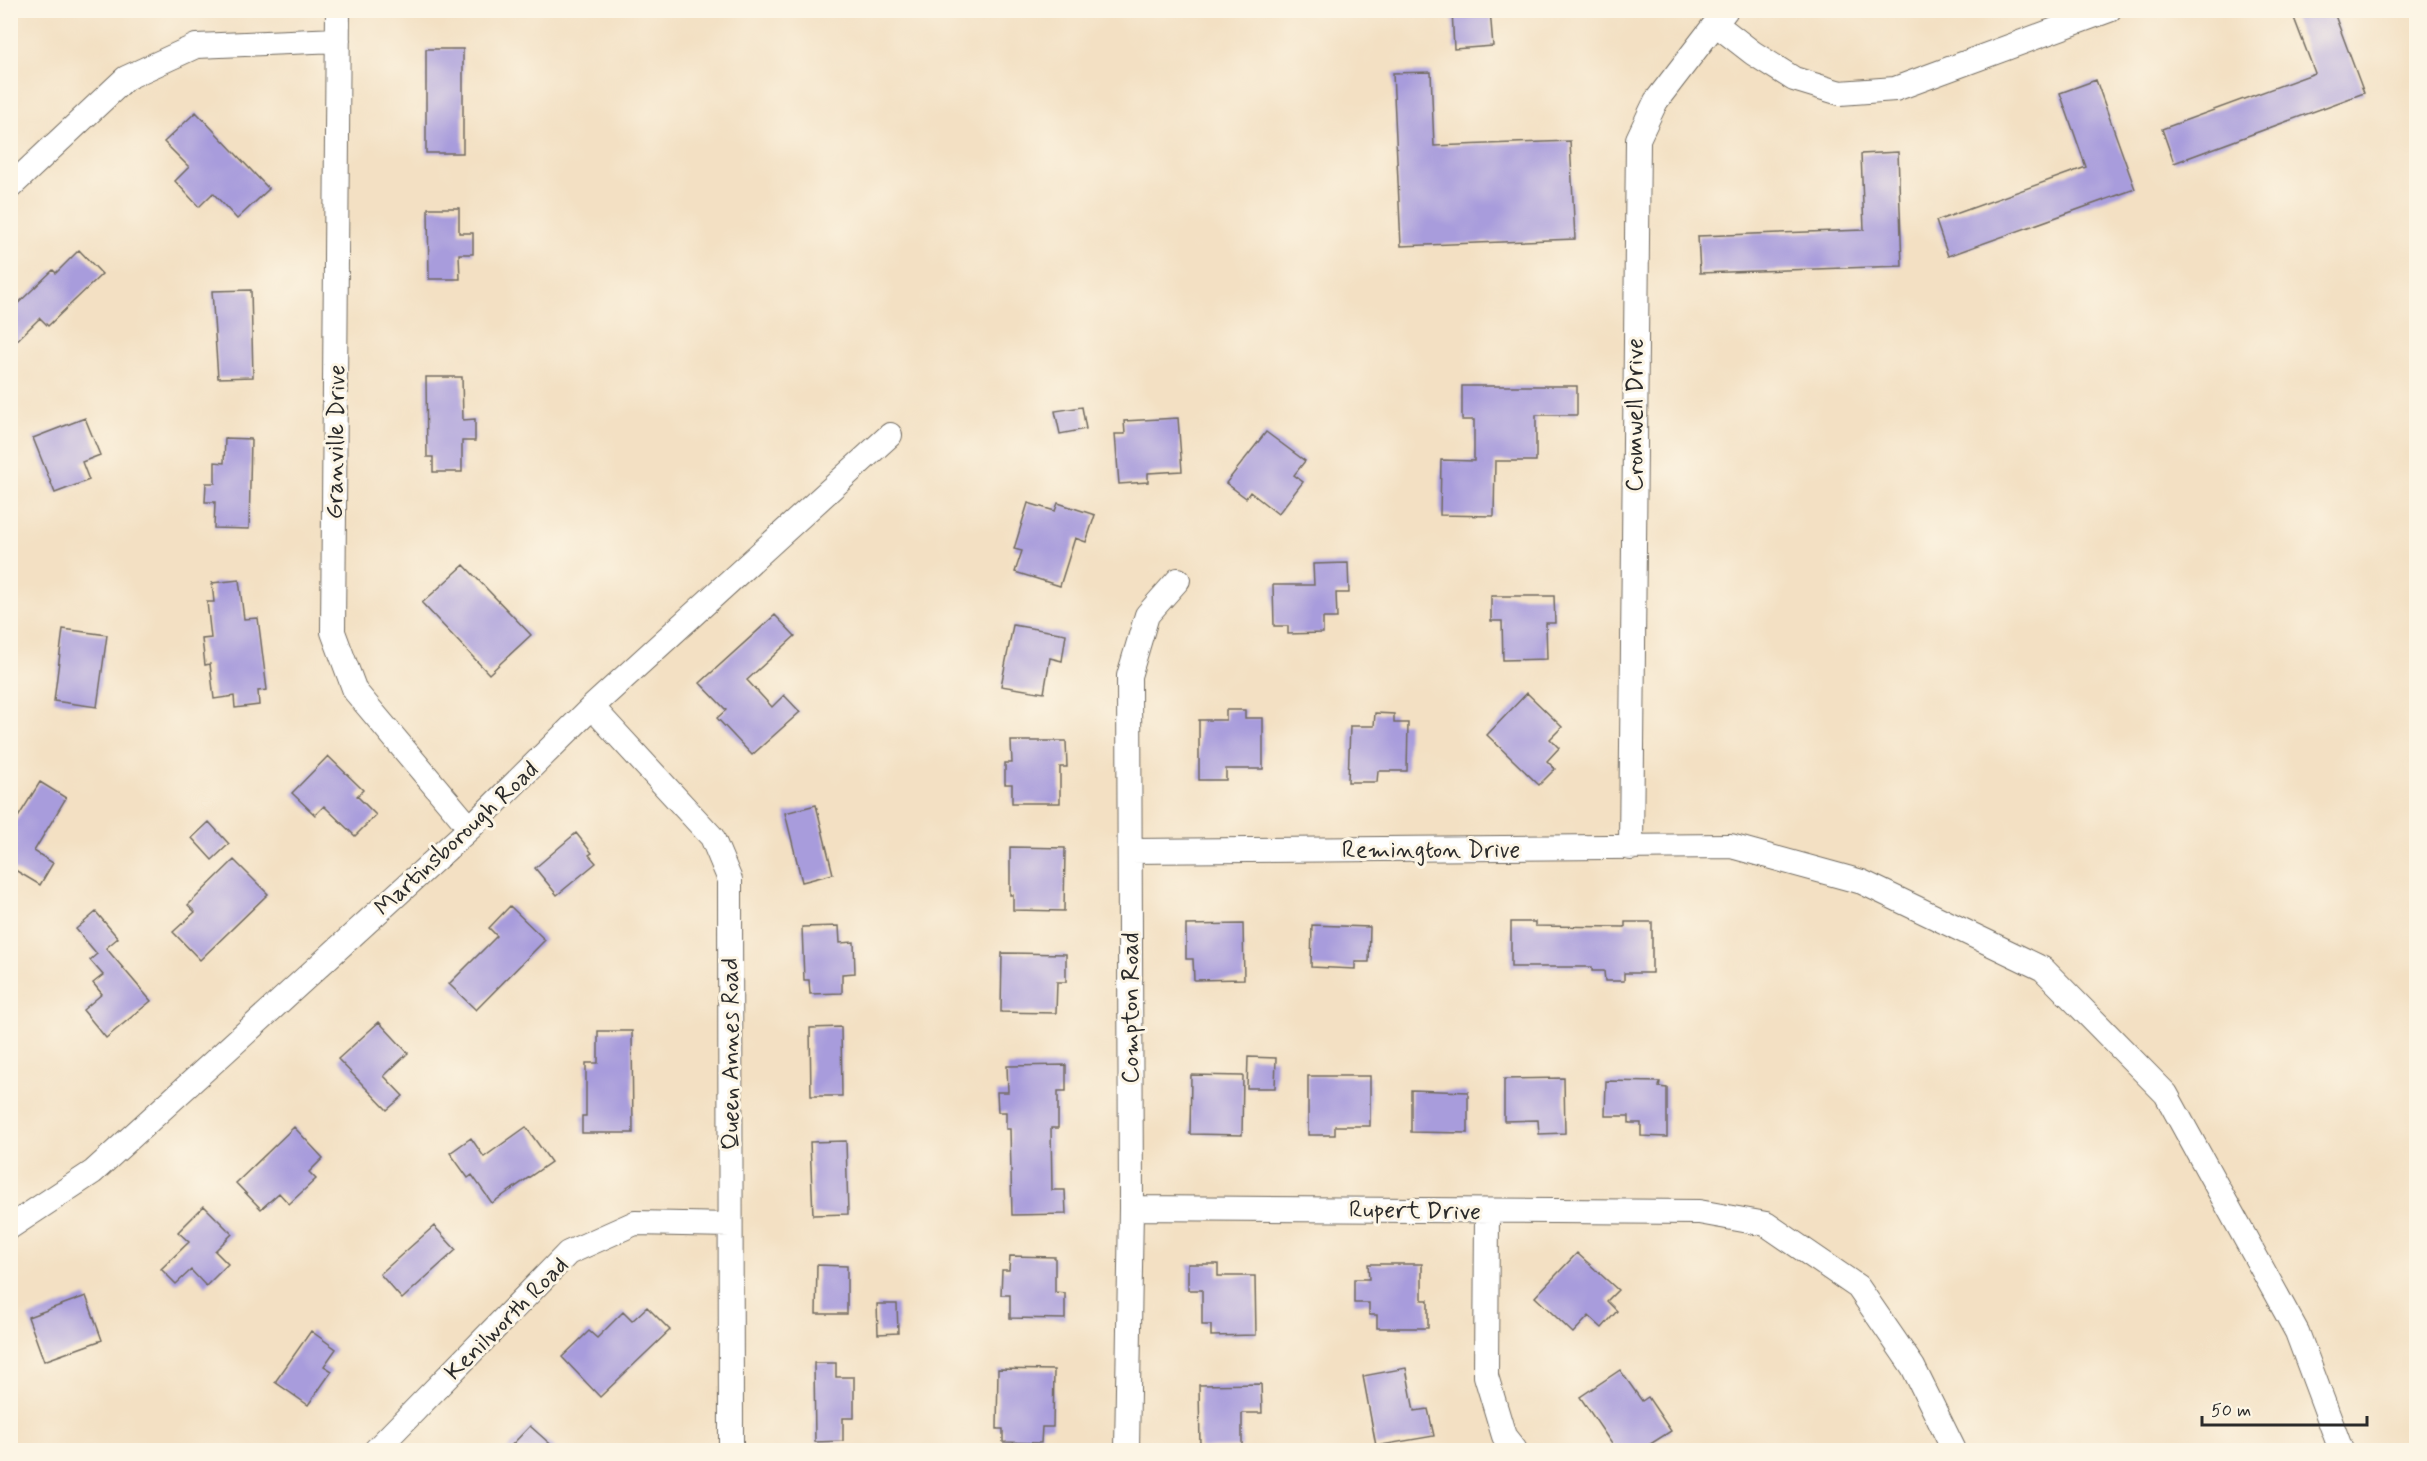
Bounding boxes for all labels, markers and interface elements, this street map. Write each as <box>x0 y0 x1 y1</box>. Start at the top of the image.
street label: Cromwell Drive <box>1620 338 1651 492</box>
street label: Granville Drive <box>320 364 353 520</box>
street label: Martinsborough Road <box>368 755 546 923</box>
street label: Remington Drive <box>1342 835 1520 866</box>
street label: Compton Road <box>1116 932 1147 1084</box>
street label: Queen Annes Road <box>716 958 747 1150</box>
street label: Rupert Drive <box>1349 1195 1481 1228</box>
street label: Kenilworth Road <box>438 1250 576 1388</box>
scale bar <box>2202 1389 2367 1427</box>
text: 50 m <box>2211 1399 2251 1423</box>

